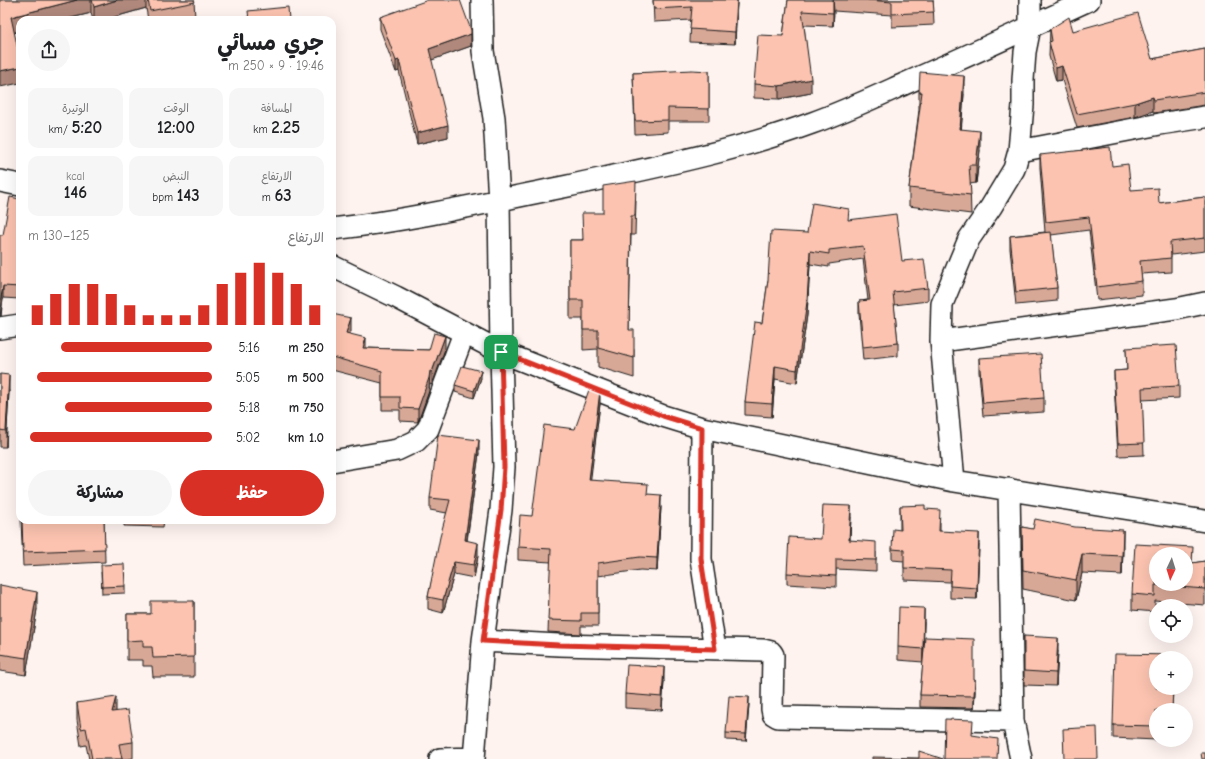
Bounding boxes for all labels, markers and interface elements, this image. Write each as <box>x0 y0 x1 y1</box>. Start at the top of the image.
button: share <box>28 29 70 71</box>
text: جري مسائي <box>217 30 324 56</box>
text: 19:46 · 9 × 250 m <box>228 58 324 73</box>
text: الوتيرة <box>62 102 89 115</box>
text: الوقت <box>163 102 189 115</box>
text: المسافة <box>261 102 292 115</box>
text: 5:20 <box>71 118 102 137</box>
text: 12:00 <box>157 118 195 137</box>
text: 2.25 <box>271 118 300 137</box>
text: /km <box>49 123 71 136</box>
text: km <box>253 123 271 136</box>
text: kcal <box>66 170 85 183</box>
text: النبض <box>163 170 189 183</box>
text: الارتفاع <box>261 170 292 183</box>
text: 146 <box>64 183 87 202</box>
text: 143 <box>177 186 200 205</box>
text: 63 <box>274 186 292 205</box>
text: bpm <box>152 191 177 204</box>
text: m <box>262 191 274 204</box>
text: 125–130 m <box>28 228 90 243</box>
text: الارتفاع <box>288 230 324 245</box>
pin <box>484 335 518 369</box>
text: 5:16 <box>238 340 260 355</box>
text: 250 m <box>288 340 324 355</box>
icon: arrive <box>490 341 512 363</box>
text: 5:05 <box>236 370 260 385</box>
text: 500 m <box>287 370 324 385</box>
text: 5:18 <box>239 400 260 415</box>
text: 750 m <box>289 400 324 415</box>
text: 5:02 <box>236 430 260 445</box>
text: 1.0 km <box>288 430 324 445</box>
button: مشاركة <box>28 470 172 516</box>
button: حفظ <box>180 470 324 516</box>
north arrow <box>1149 547 1193 591</box>
map controls <box>1149 547 1193 747</box>
button: locate <box>1149 599 1193 643</box>
button: + <box>1149 651 1193 695</box>
button: − <box>1149 703 1193 747</box>

